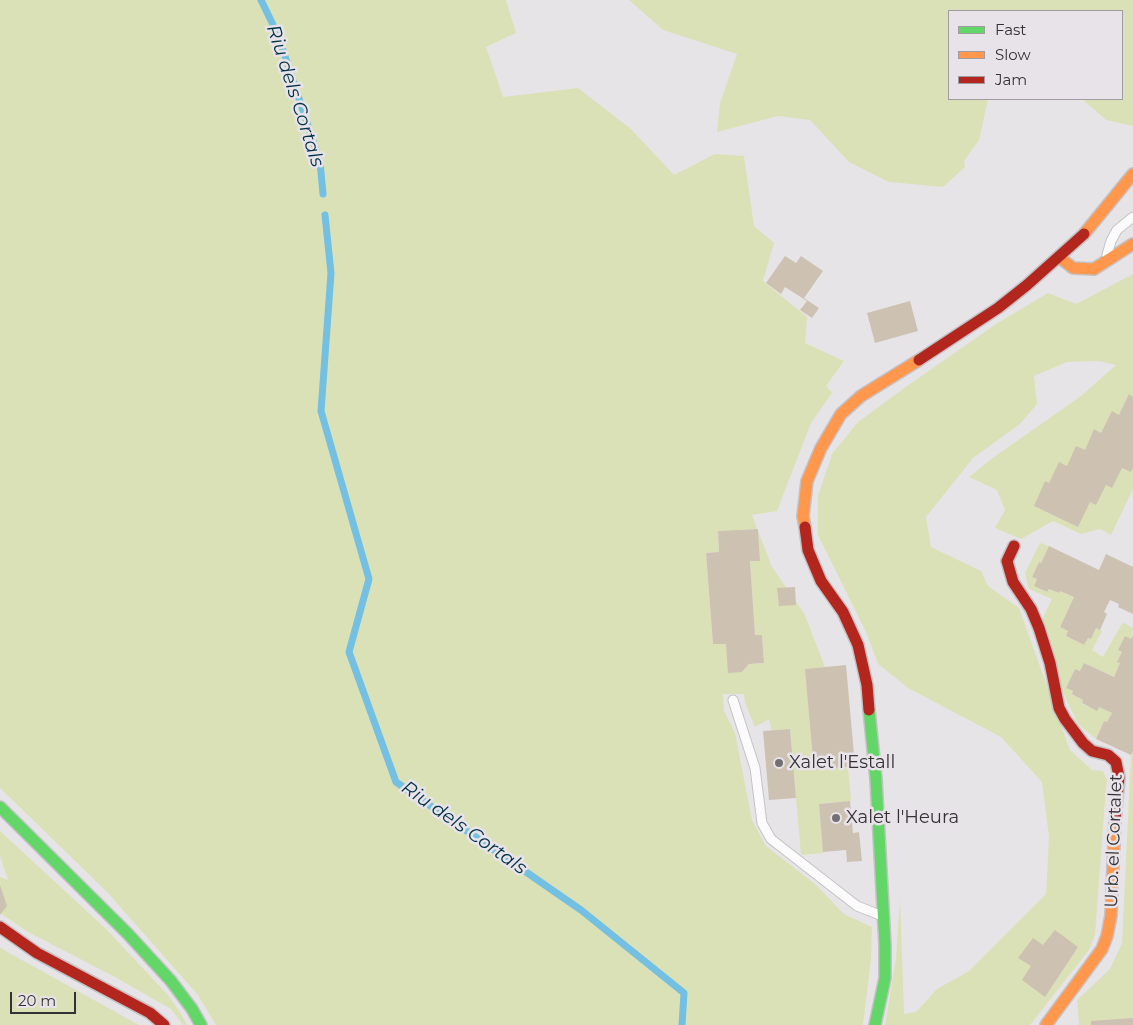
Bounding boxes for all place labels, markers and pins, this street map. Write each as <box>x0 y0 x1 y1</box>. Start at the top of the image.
place label: Xalet l'Estall <box>789 752 895 774</box>
marker: Xalet l'Estall <box>773 757 785 769</box>
place label: Xalet l'Heura <box>846 807 959 829</box>
marker: Xalet l'Heura <box>830 812 842 824</box>

